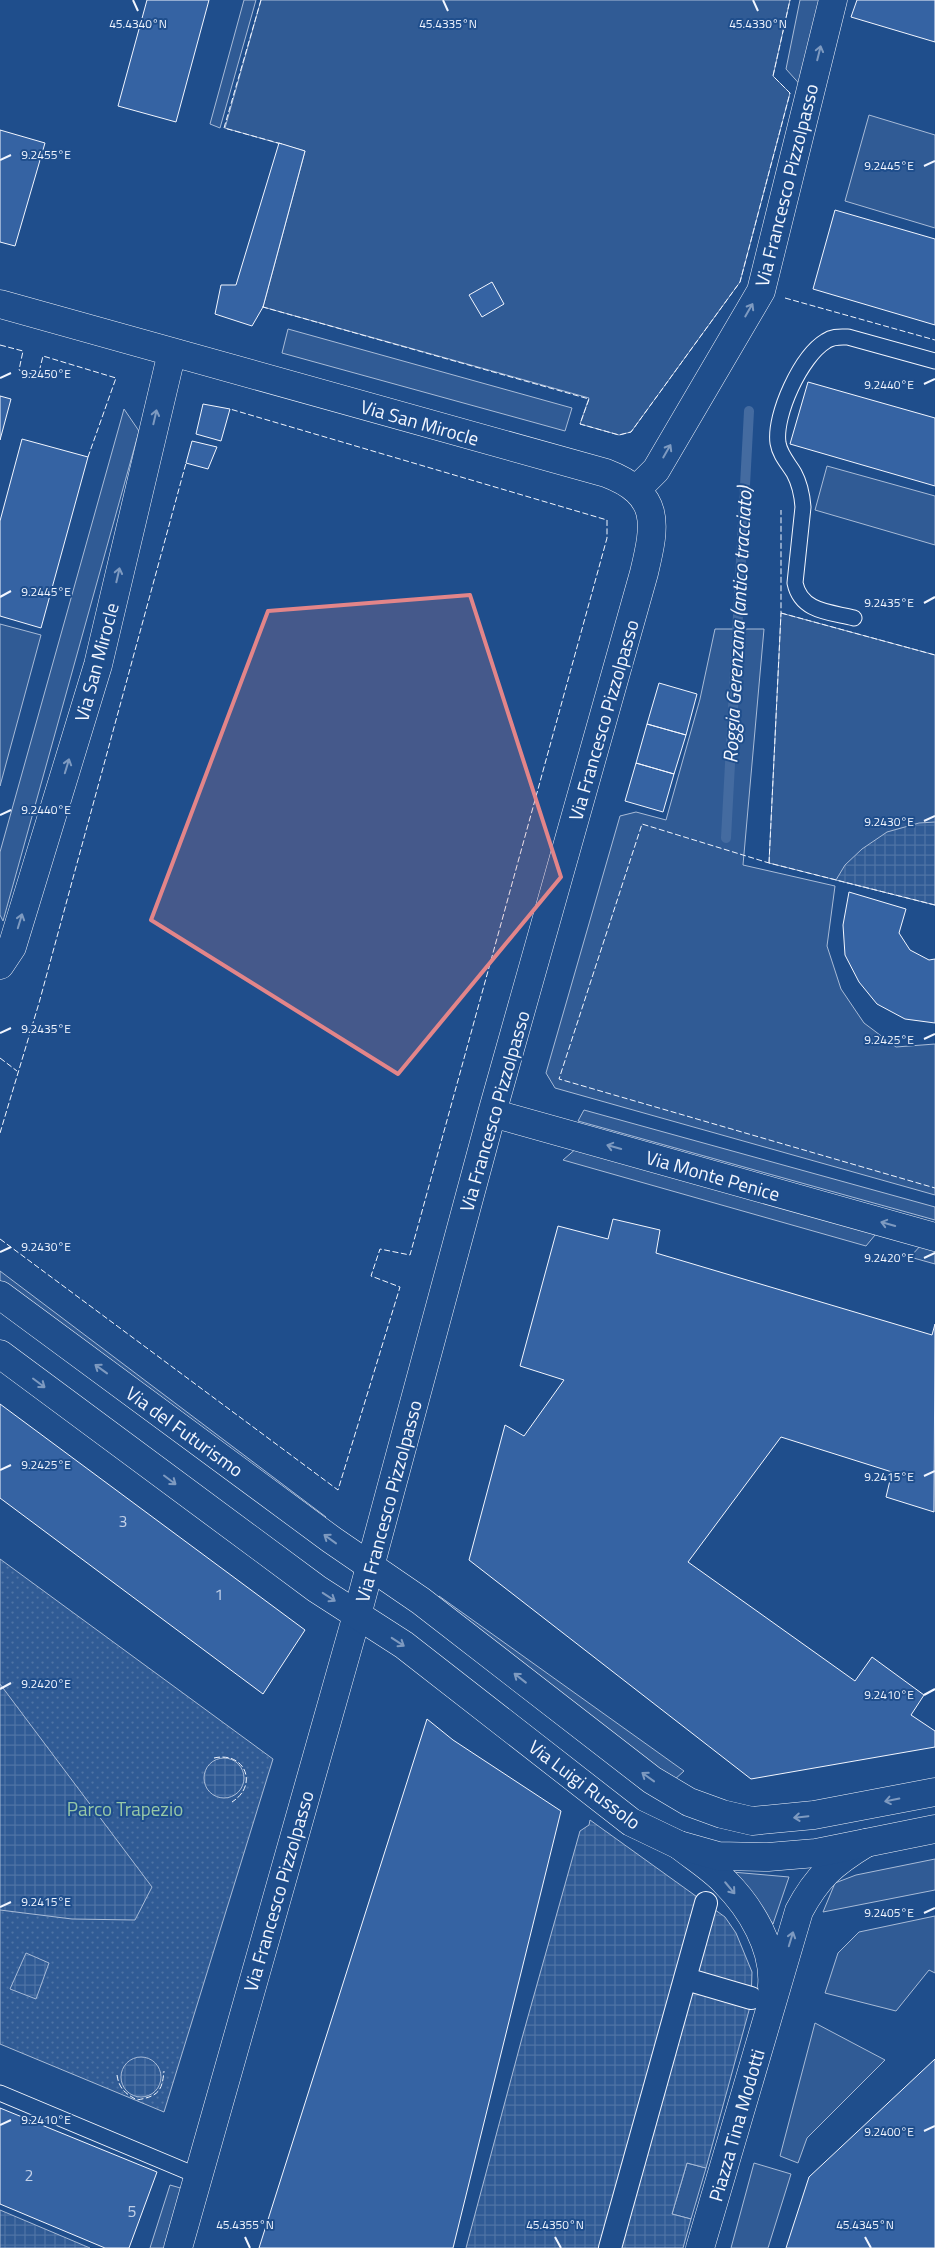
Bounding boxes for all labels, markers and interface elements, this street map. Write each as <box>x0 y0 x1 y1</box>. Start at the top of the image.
text: 45.4340°N <box>109 14 167 33</box>
text: 45.4335°N <box>419 14 477 33</box>
text: 45.4330°N <box>729 14 787 33</box>
one-way arrow <box>815 46 825 62</box>
street label: Via Francesco Pizzolpasso <box>747 81 825 289</box>
text: 9.2455°E <box>21 145 71 164</box>
text: 9.2445°E <box>864 156 914 175</box>
one-way arrow <box>744 303 754 318</box>
text: 9.2450°E <box>21 364 71 383</box>
text: 9.2440°E <box>864 375 914 394</box>
street label: Via San Mirocle <box>357 391 483 453</box>
one-way arrow <box>151 410 160 426</box>
one-way arrow <box>663 444 673 458</box>
water label: Roggia Gerenzana (antico tracciato) <box>714 485 760 764</box>
one-way arrow <box>114 568 123 584</box>
text: 9.2445°E <box>21 582 71 601</box>
text: 9.2435°E <box>864 593 914 612</box>
street label: Via San Mirocle <box>66 599 126 725</box>
street label: Via Francesco Pizzolpasso <box>560 616 646 824</box>
one-way arrow <box>62 758 72 774</box>
text: 9.2440°E <box>21 800 71 819</box>
text: 9.2430°E <box>864 812 914 831</box>
one-way arrow <box>15 914 25 930</box>
street label: Via Francesco Pizzolpasso <box>451 1007 537 1215</box>
text: 9.2435°E <box>21 1019 71 1038</box>
text: 9.2425°E <box>864 1030 914 1049</box>
one-way arrow <box>606 1142 622 1151</box>
street label: Via Monte Penice <box>643 1142 783 1208</box>
one-way arrow <box>880 1218 896 1228</box>
text: 9.2430°E <box>21 1237 71 1256</box>
text: 9.2420°E <box>864 1248 914 1267</box>
one-way arrow <box>95 1364 108 1375</box>
one-way arrow <box>32 1378 46 1388</box>
street label: Via del Futurismo <box>120 1378 250 1484</box>
street label: Via Francesco Pizzolpasso <box>347 1397 429 1605</box>
text: 9.2425°E <box>21 1455 71 1474</box>
text: 9.2415°E <box>864 1467 914 1486</box>
one-way arrow <box>163 1474 176 1485</box>
house number: 3 <box>119 1509 127 1533</box>
one-way arrow <box>324 1533 337 1544</box>
house number: 1 <box>215 1582 223 1606</box>
one-way arrow <box>321 1592 335 1602</box>
one-way arrow <box>391 1637 405 1647</box>
one-way arrow <box>514 1672 527 1683</box>
text: 9.2420°E <box>21 1674 71 1693</box>
text: 9.2410°E <box>864 1685 914 1704</box>
street label: Via Luigi Russolo <box>523 1732 647 1836</box>
one-way arrow <box>641 1772 655 1782</box>
street label: Via Francesco Pizzolpasso <box>235 1787 321 1995</box>
park label: Parco Trapezio <box>67 1794 183 1823</box>
one-way arrow <box>884 1796 900 1805</box>
one-way arrow <box>793 1812 809 1822</box>
one-way arrow <box>724 1881 736 1894</box>
text: 9.2415°E <box>21 1892 71 1911</box>
text: 9.2405°E <box>864 1903 914 1922</box>
one-way arrow <box>786 1931 796 1947</box>
street label: Piazza Tina Modotti <box>700 2045 772 2205</box>
text: 9.2410°E <box>21 2110 71 2129</box>
text: 9.2400°E <box>864 2122 914 2141</box>
house number: 2 <box>25 2163 33 2187</box>
house number: 5 <box>128 2199 137 2223</box>
text: 45.4355°N <box>216 2215 274 2234</box>
text: 45.4350°N <box>526 2215 584 2234</box>
text: 45.4345°N <box>836 2215 894 2234</box>

